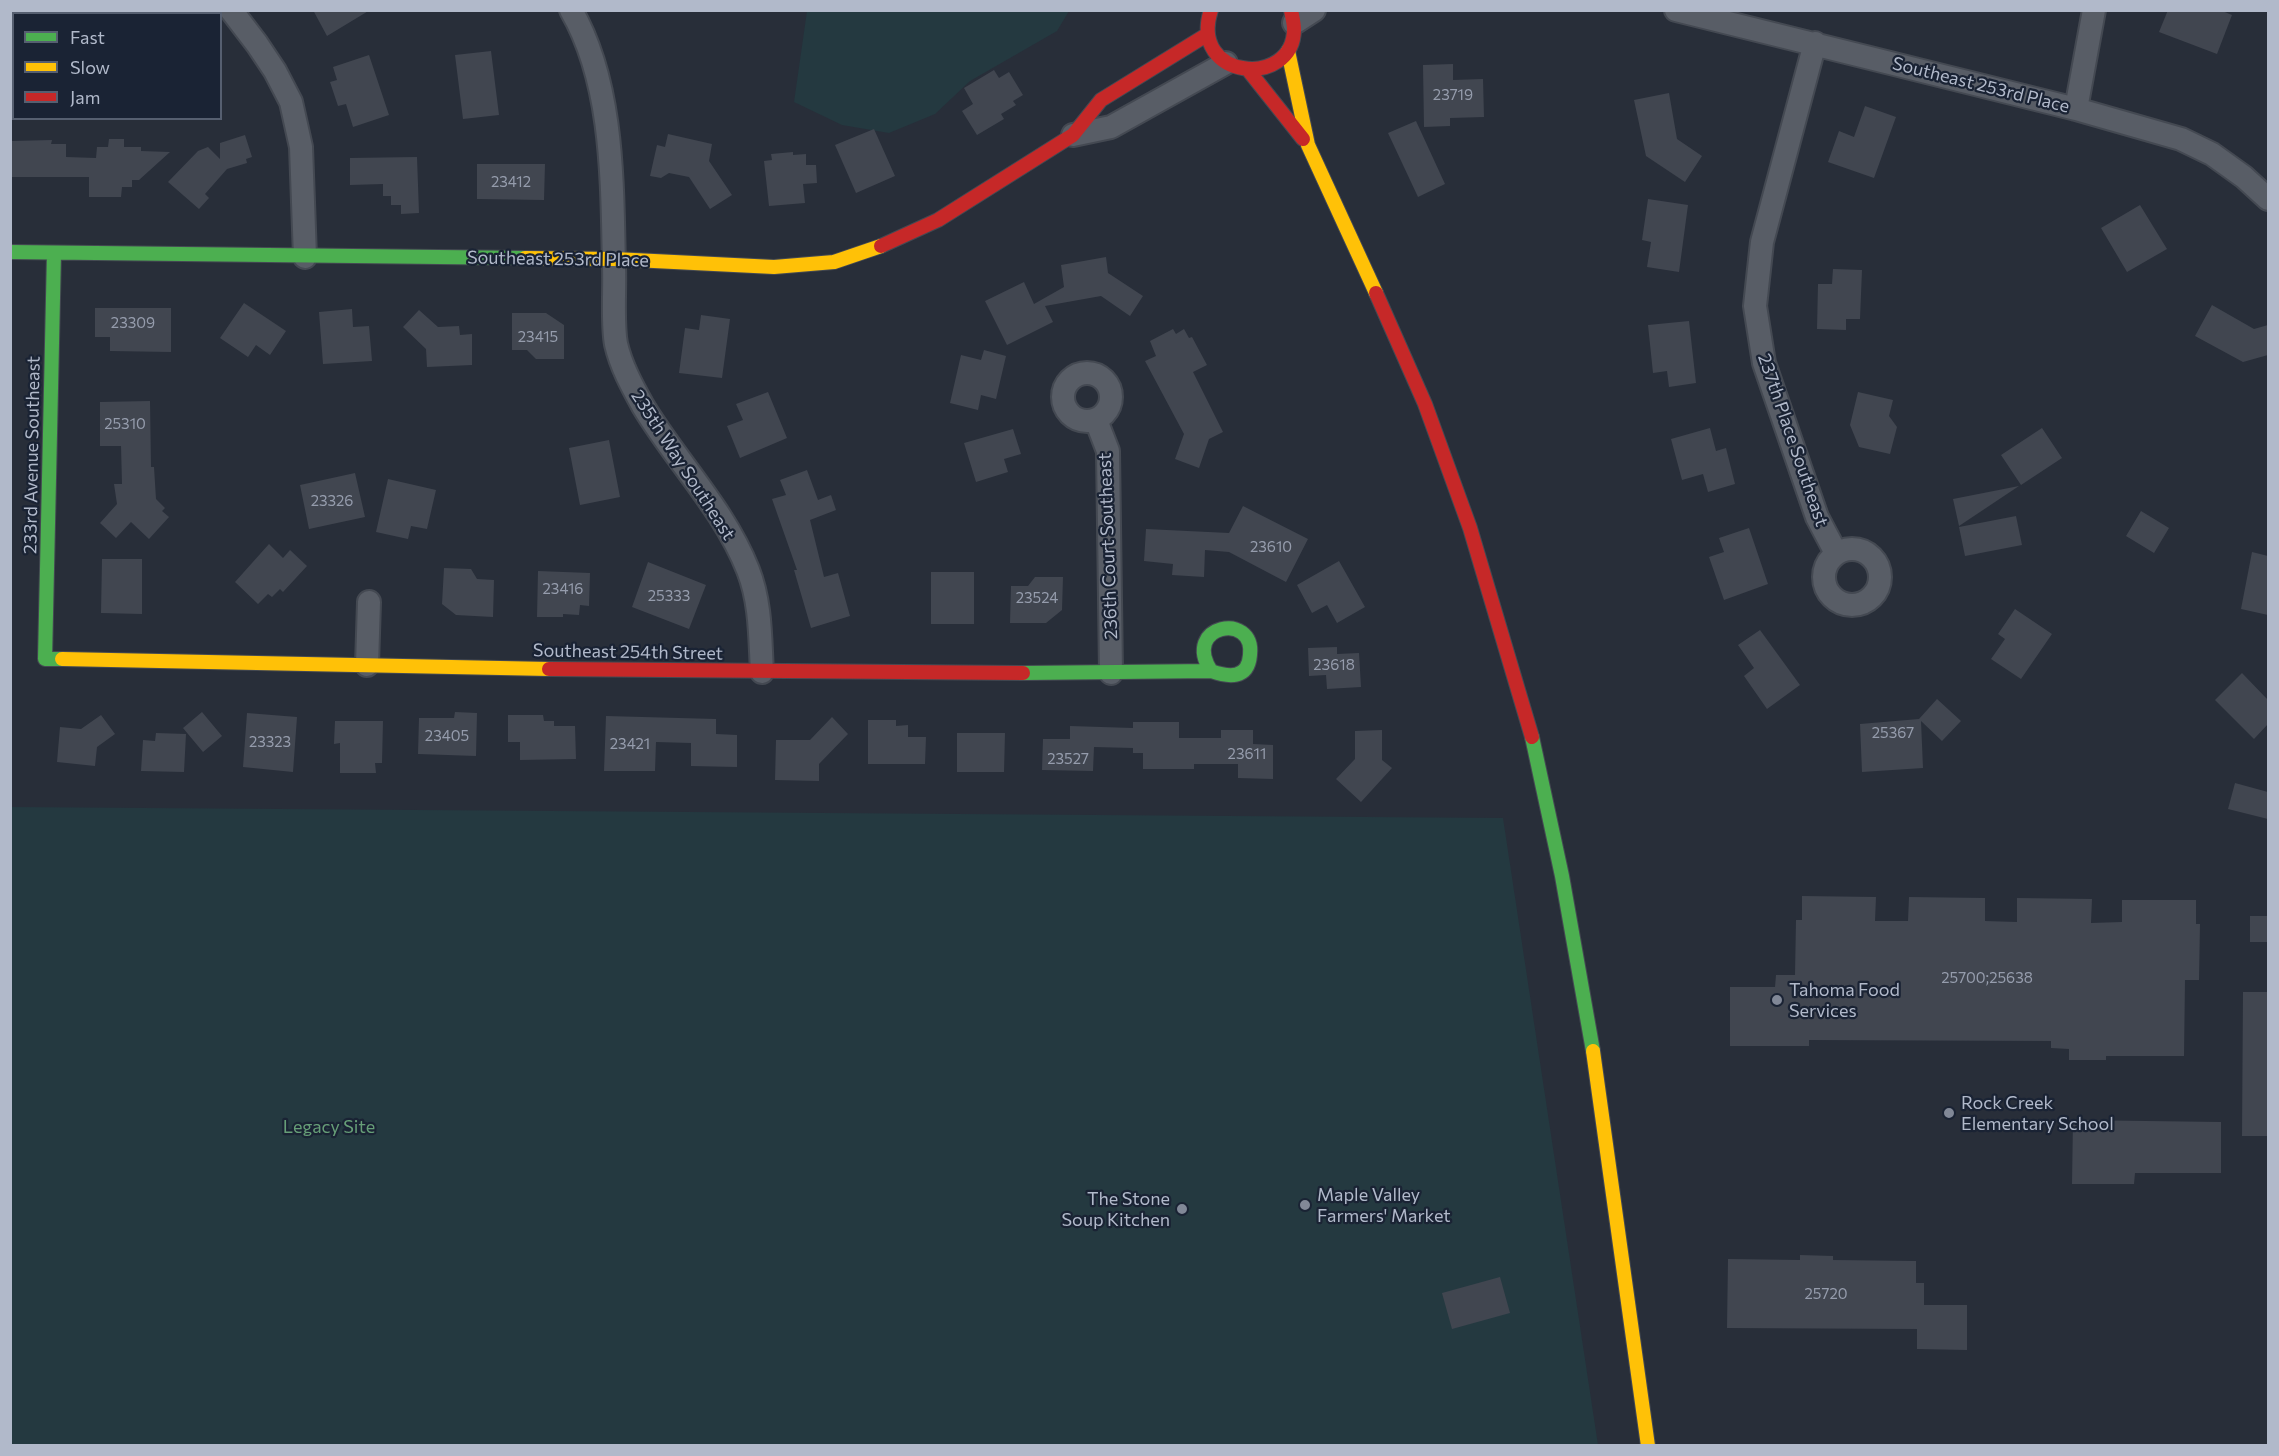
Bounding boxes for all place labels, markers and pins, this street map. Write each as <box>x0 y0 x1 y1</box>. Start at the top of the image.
place label: Tahoma Food Services <box>1789 979 1900 1022</box>
marker: Tahoma Food Services <box>1770 993 1784 1007</box>
place label: Rock Creek Elementary School <box>1961 1092 2114 1134</box>
marker: Rock Creek Elementary School <box>1942 1106 1956 1120</box>
place label: Maple Valley Farmers' Market <box>1317 1184 1451 1226</box>
place label: The Stone Soup Kitchen <box>1062 1188 1170 1230</box>
marker: Maple Valley Farmers' Market <box>1298 1198 1312 1212</box>
marker: The Stone Soup Kitchen <box>1175 1202 1189 1216</box>

